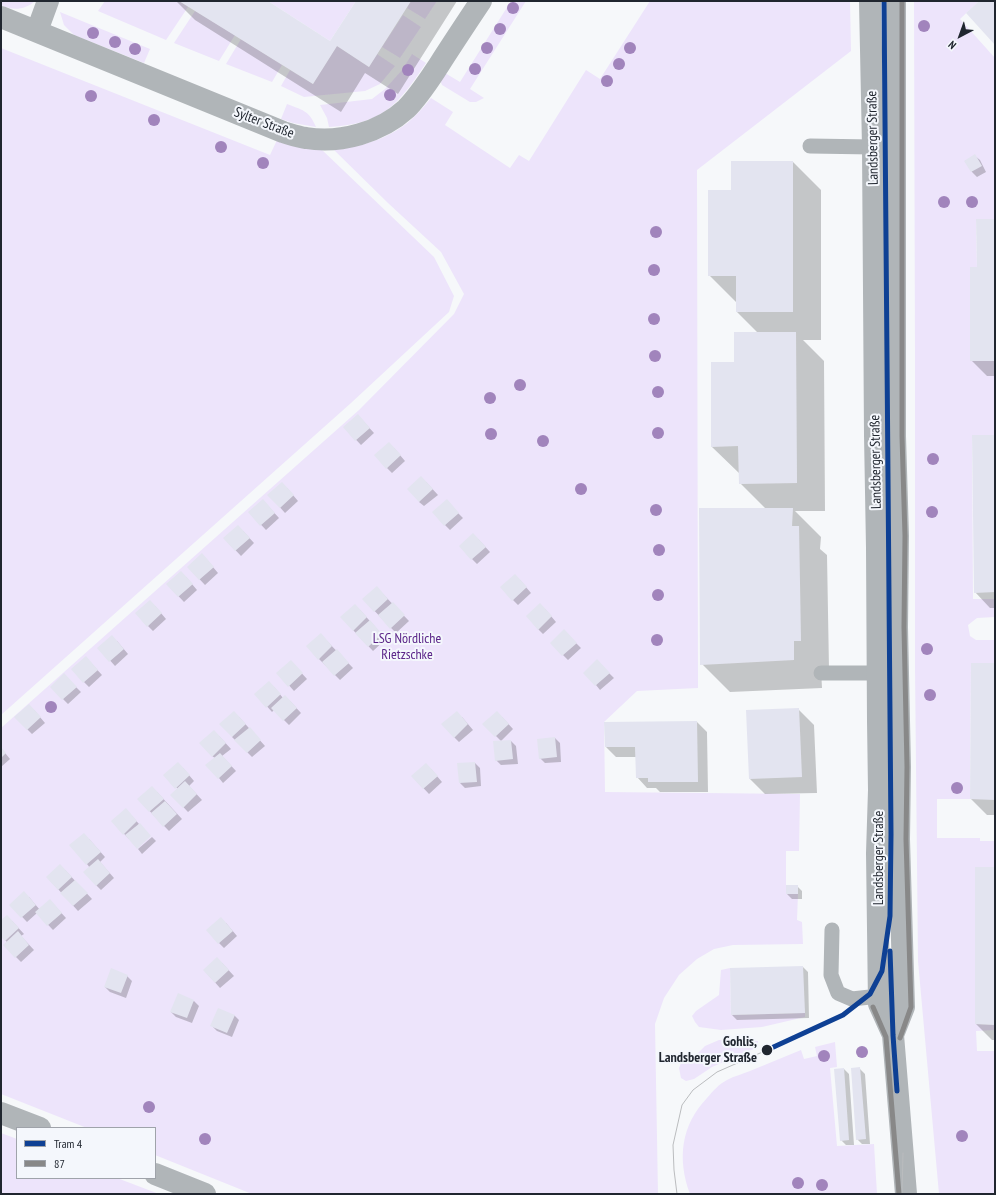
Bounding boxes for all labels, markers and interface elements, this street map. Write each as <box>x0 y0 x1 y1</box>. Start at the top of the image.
north arrow <box>940 16 980 56</box>
text: N <box>945 38 959 52</box>
street label: Landsberger Straße <box>864 91 882 185</box>
street label: Sylter Straße <box>232 104 296 142</box>
street label: Landsberger Straße <box>867 415 885 509</box>
park label: LSG Nördliche Rietzschke <box>373 631 441 664</box>
street label: Landsberger Straße <box>871 811 887 905</box>
place label: Gohlis, Landsberger Straße <box>659 1034 757 1066</box>
marker: Gohlis, Landsberger Straße <box>760 1043 774 1057</box>
legend <box>16 1127 156 1179</box>
text: Tram 4 <box>54 1136 82 1151</box>
text: 87 <box>54 1156 65 1171</box>

